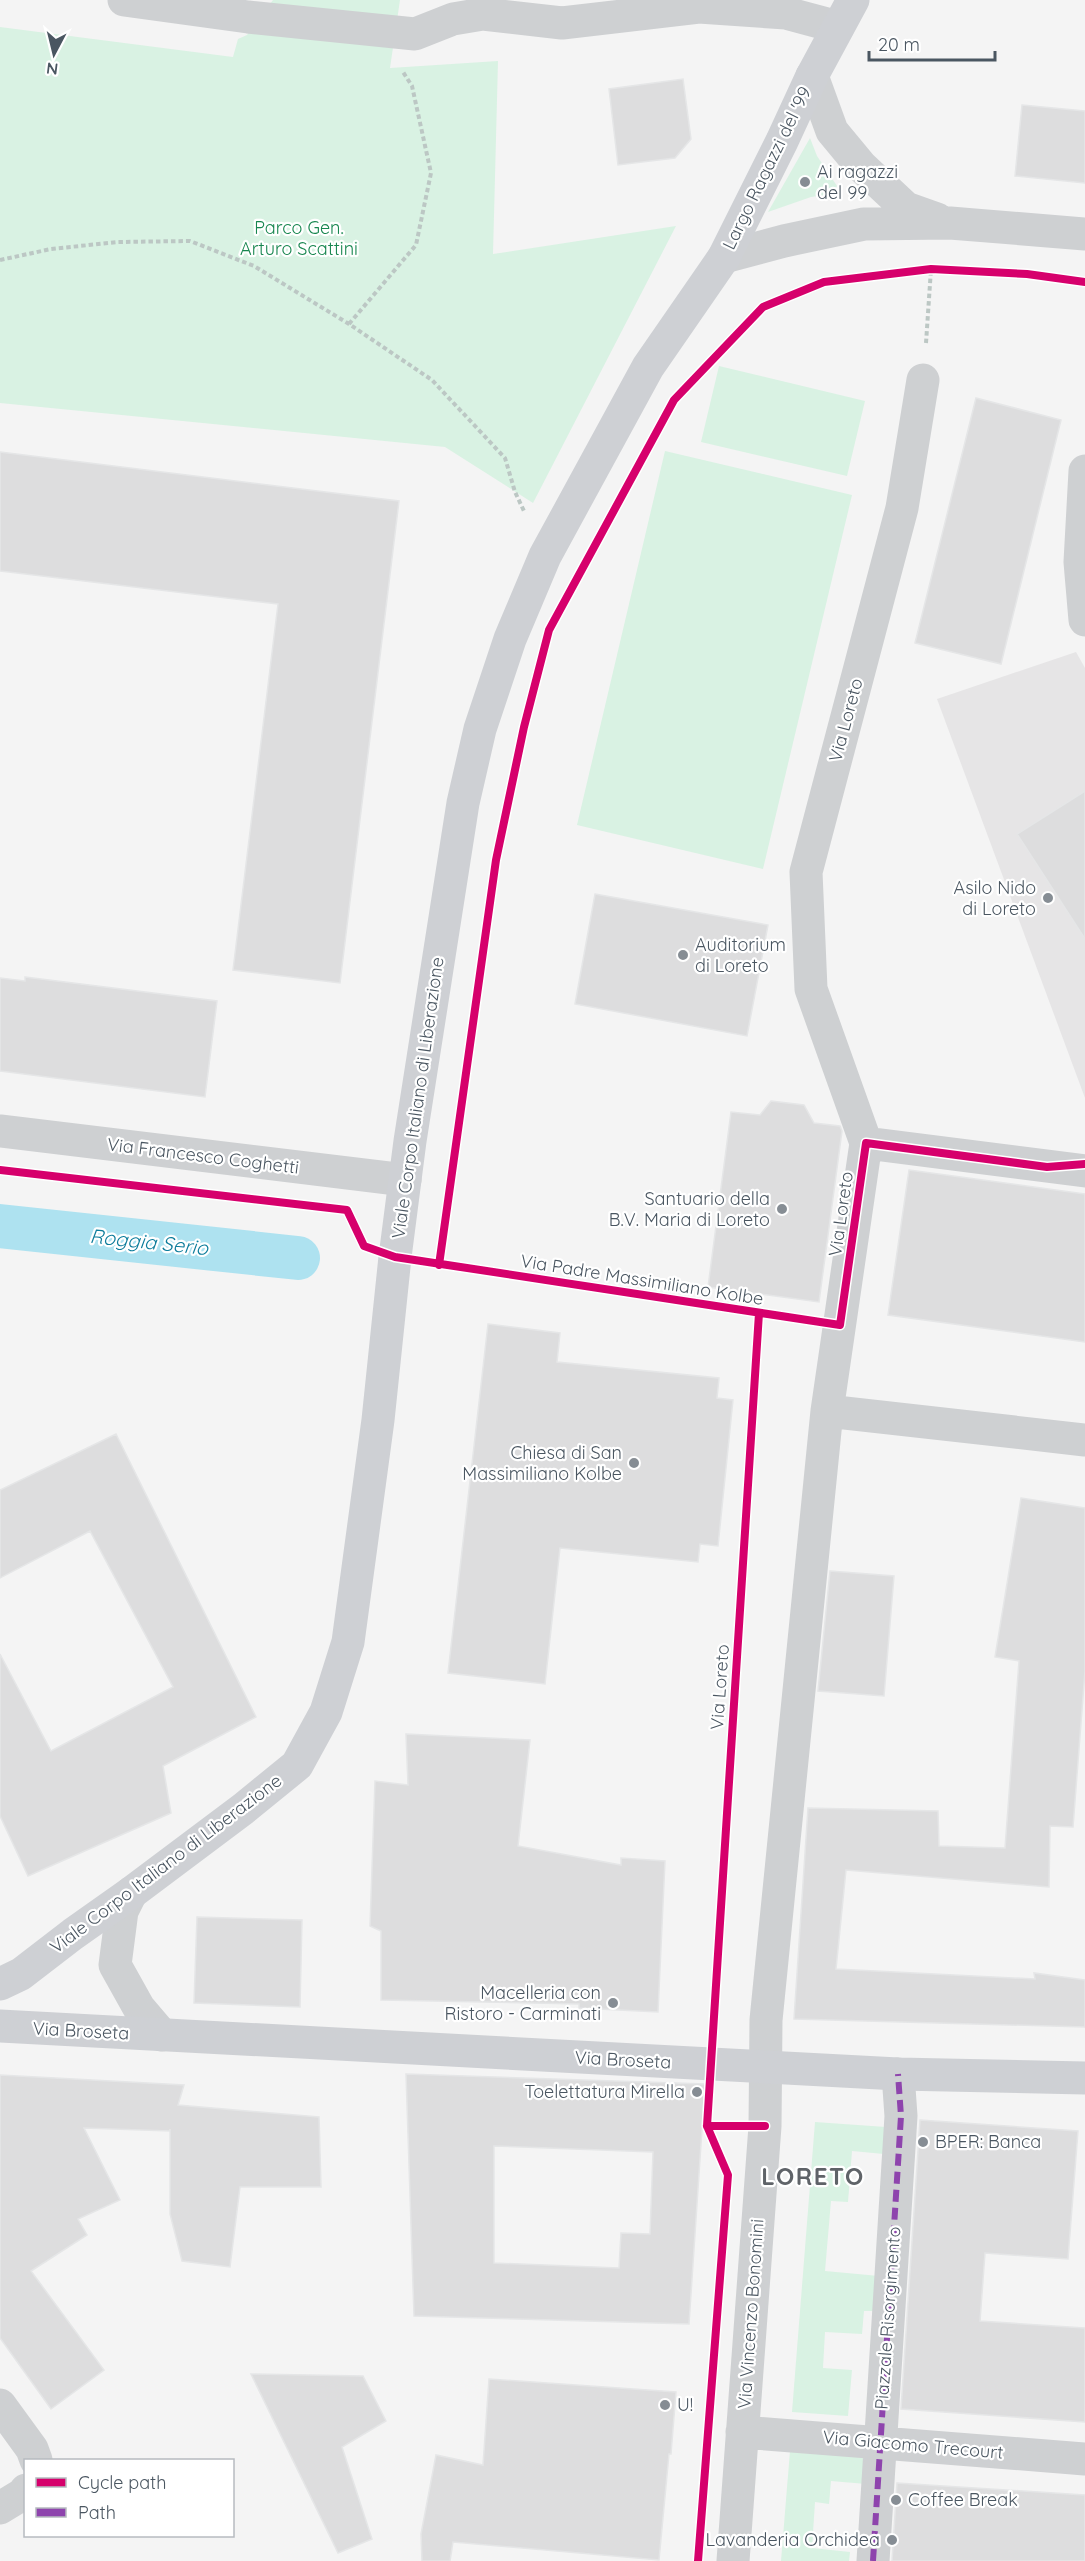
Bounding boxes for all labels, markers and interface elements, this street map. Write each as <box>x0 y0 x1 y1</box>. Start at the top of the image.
north arrow <box>24 24 84 84</box>
scale bar <box>869 24 995 62</box>
text: 20 m <box>878 33 920 56</box>
text: N <box>45 58 59 80</box>
street label: Largo Ragazzi del '99 <box>717 82 816 253</box>
place label: Ai ragazzi del 99 <box>817 160 898 204</box>
marker: Ai ragazzi del 99 <box>798 175 812 189</box>
park label: Parco Gen. Arturo Scattini <box>240 216 358 260</box>
street label: Via Loreto <box>823 676 868 764</box>
place label: Asilo Nido di Loreto <box>954 876 1036 920</box>
marker: Asilo Nido di Loreto <box>1041 891 1055 905</box>
place label: Auditorium di Loreto <box>695 933 786 977</box>
marker: Auditorium di Loreto <box>676 948 690 962</box>
street label: Viale Corpo Italiano di Liberazione <box>386 956 449 1240</box>
street label: Via Francesco Coghetti <box>106 1132 300 1179</box>
street label: Via Loreto <box>823 1170 858 1258</box>
place label: Santuario della B.V. Maria di Loreto <box>609 1187 770 1231</box>
marker: Santuario della B.V. Maria di Loreto <box>775 1202 789 1216</box>
water label: Roggia Serio <box>89 1223 210 1260</box>
street label: Via Padre Massimiliano Kolbe <box>519 1249 765 1310</box>
place label: Chiesa di San Massimiliano Kolbe <box>462 1441 622 1485</box>
marker: Chiesa di San Massimiliano Kolbe <box>627 1456 641 1470</box>
street label: Via Loreto <box>705 1643 734 1731</box>
street label: Viale Corpo Italiano di Liberazione <box>45 1769 286 1958</box>
place label: Macelleria con Ristoro - Carminati <box>444 1981 601 2025</box>
marker: Macelleria con Ristoro - Carminati <box>606 1996 620 2010</box>
street label: Via Broseta <box>32 2016 130 2045</box>
street label: Via Broseta <box>574 2045 672 2074</box>
place label: Toelettatura Mirella <box>524 2080 685 2103</box>
marker: Toelettatura Mirella <box>690 2085 704 2099</box>
place label: BPER: Banca <box>935 2130 1041 2153</box>
marker: BPER: Banca <box>916 2135 930 2149</box>
district label: LORETO <box>761 2161 865 2191</box>
street label: Via Vincenzo Bonomini <box>732 2218 769 2410</box>
street label: Piazzale Risorgimento <box>870 2226 905 2410</box>
place label: U! <box>677 2393 693 2416</box>
marker: U! <box>658 2398 672 2412</box>
street label: Via Giacomo Trecourt <box>822 2425 1004 2464</box>
legend <box>24 2459 234 2537</box>
text: Cycle path <box>78 2471 166 2494</box>
place label: Coffee Break <box>908 2488 1018 2511</box>
marker: Coffee Break <box>889 2493 903 2507</box>
text: Path <box>78 2501 116 2524</box>
place label: Lavanderia Orchidea <box>705 2528 880 2551</box>
marker: Lavanderia Orchidea <box>885 2533 899 2547</box>

